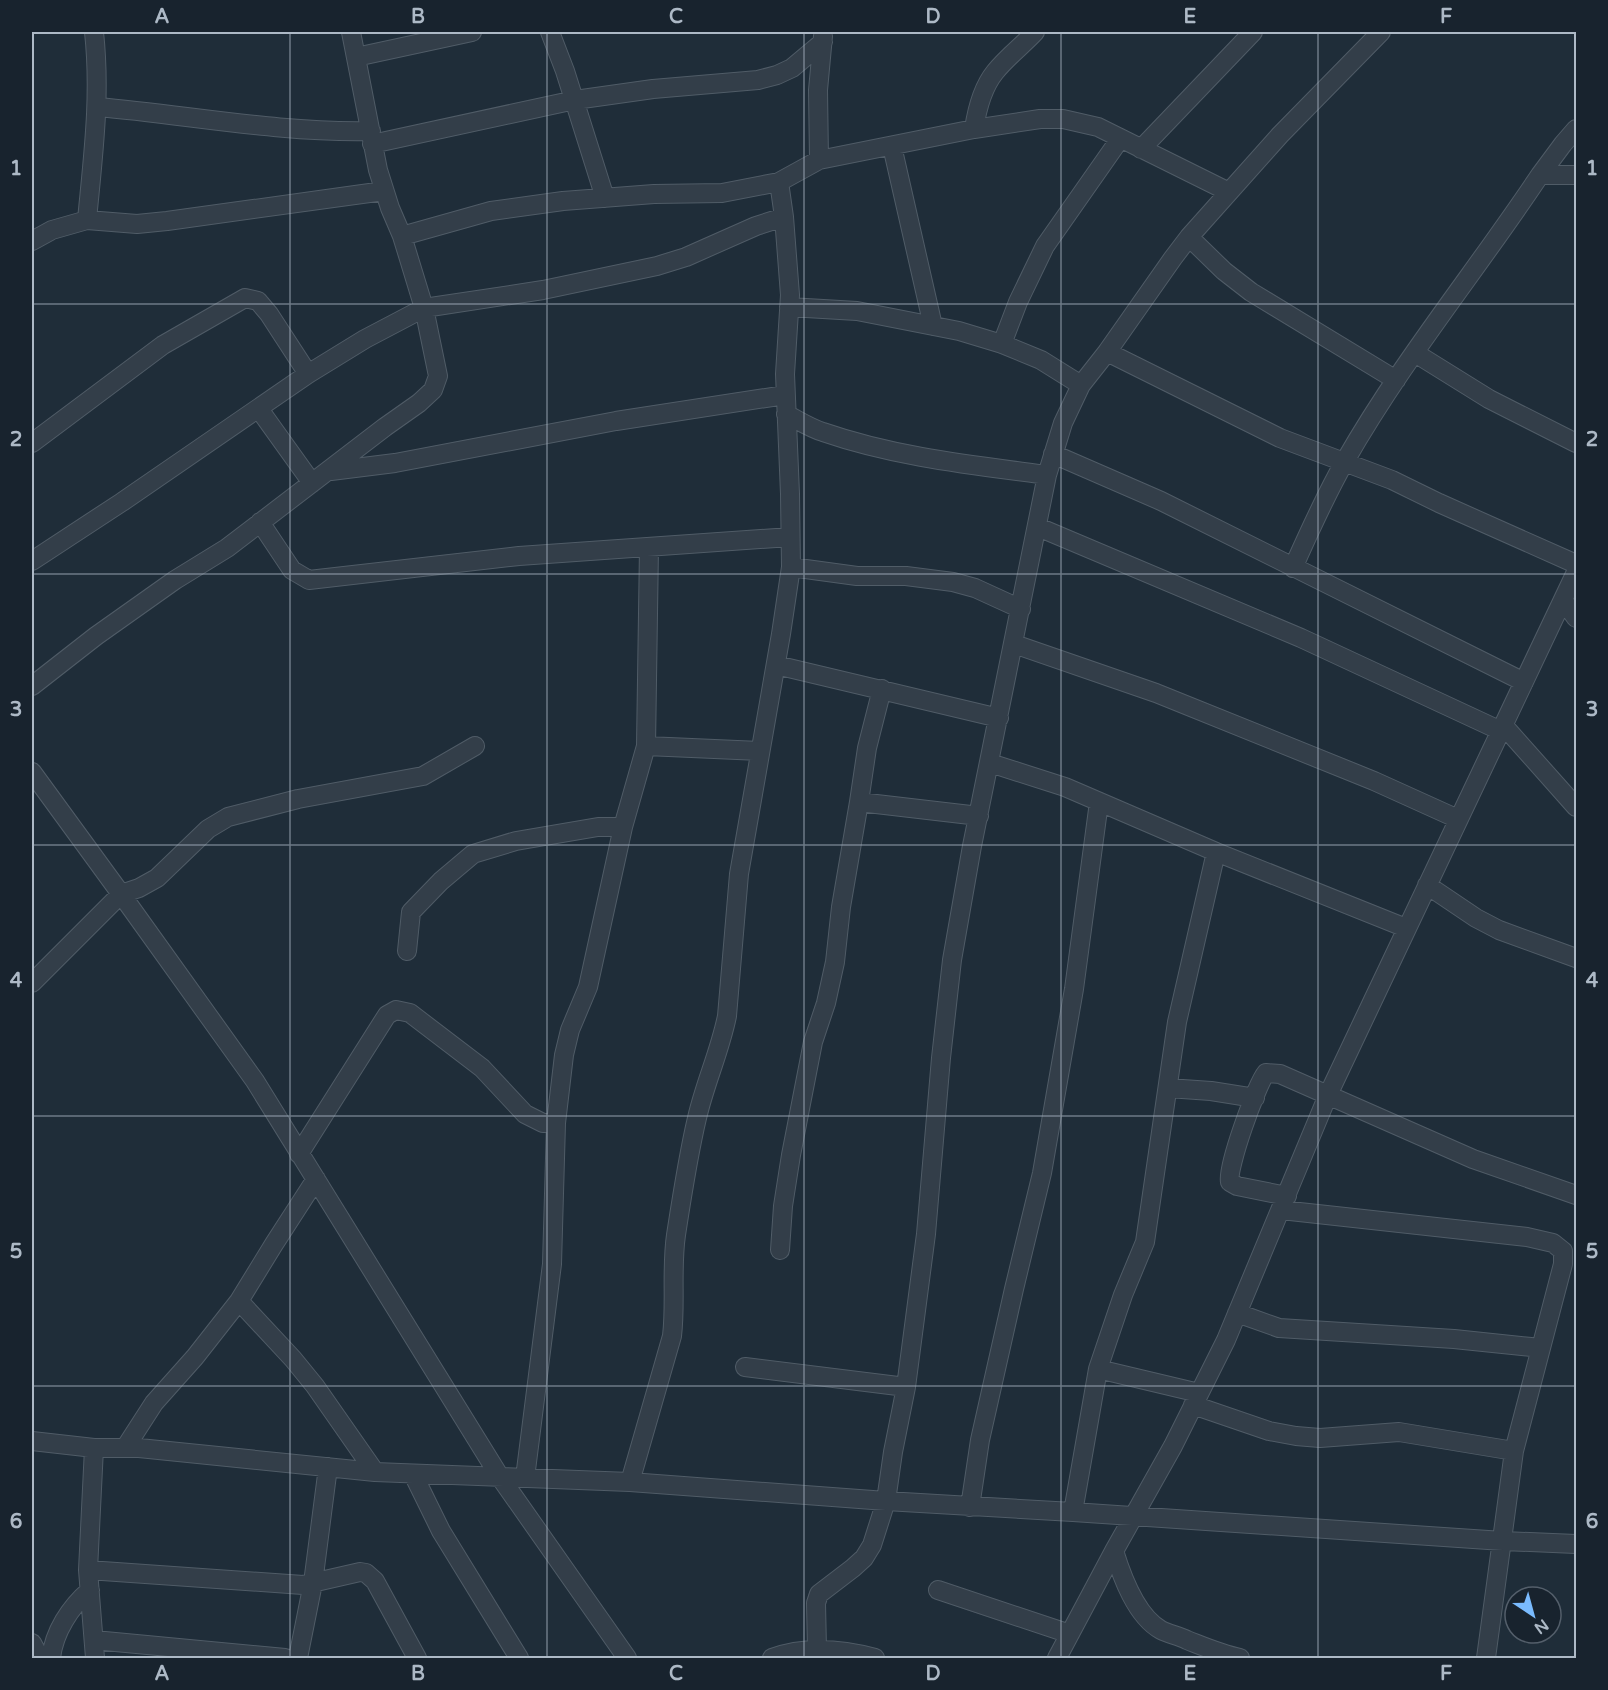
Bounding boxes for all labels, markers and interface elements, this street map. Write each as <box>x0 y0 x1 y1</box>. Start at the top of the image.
text: A <box>155 5 170 29</box>
text: B <box>411 5 425 29</box>
text: C <box>669 5 683 29</box>
text: D <box>925 5 941 29</box>
text: E <box>1184 5 1197 29</box>
text: F <box>1440 5 1452 29</box>
text: 1 <box>10 157 22 181</box>
text: 1 <box>1586 157 1598 181</box>
text: 2 <box>10 428 22 452</box>
text: 2 <box>1586 428 1598 452</box>
text: 3 <box>10 698 22 722</box>
text: 3 <box>1586 698 1598 722</box>
text: 4 <box>10 969 23 993</box>
text: 4 <box>1586 969 1599 993</box>
text: 5 <box>10 1240 22 1264</box>
text: 5 <box>1586 1240 1598 1264</box>
text: 6 <box>10 1510 22 1534</box>
text: 6 <box>1586 1510 1598 1534</box>
north arrow <box>1503 1585 1563 1645</box>
text: N <box>1530 1614 1552 1638</box>
text: A <box>155 1662 170 1686</box>
text: B <box>411 1662 425 1686</box>
text: C <box>669 1662 683 1686</box>
text: D <box>925 1662 941 1686</box>
text: E <box>1184 1662 1197 1686</box>
text: F <box>1440 1662 1452 1686</box>

